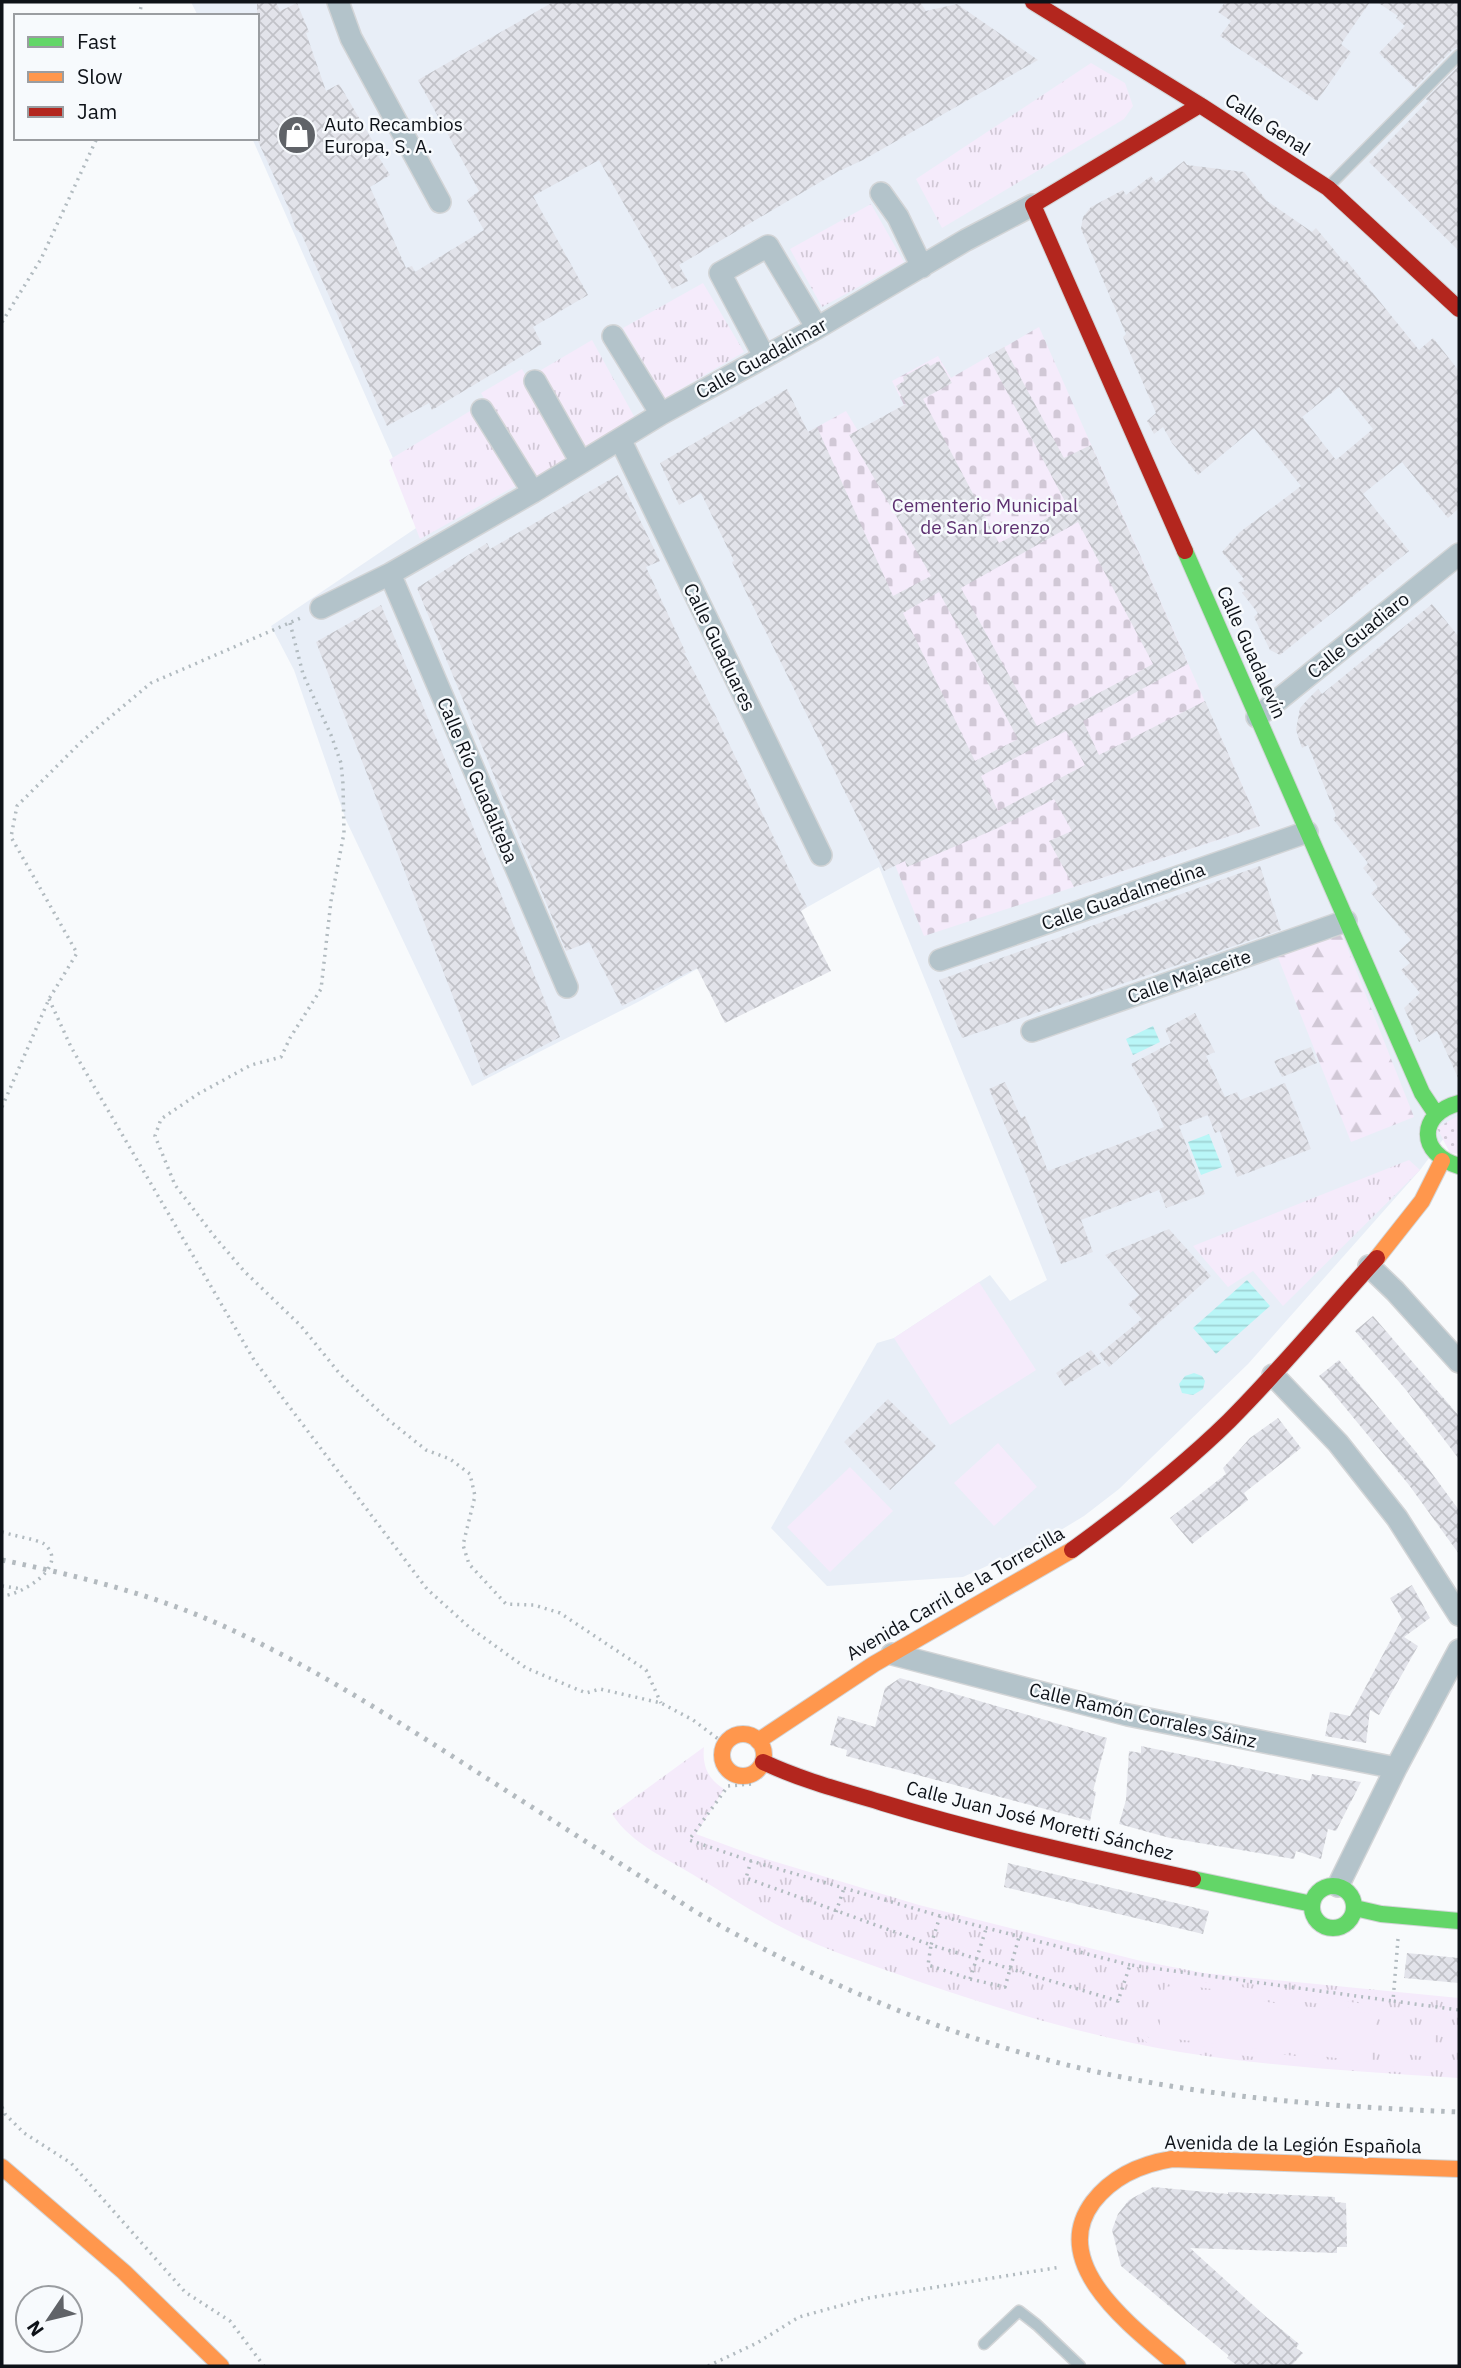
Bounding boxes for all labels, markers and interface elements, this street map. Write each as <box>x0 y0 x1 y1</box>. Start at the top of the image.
legend <box>14 14 259 140</box>
text: Fast <box>77 27 117 55</box>
text: Slow <box>77 62 123 90</box>
street label: Calle Genal <box>1221 88 1315 160</box>
text: Jam <box>77 97 117 125</box>
place label: Auto Recambios Europa, S. A. <box>324 112 463 158</box>
shop icon: Auto Recambios Europa, S. A. <box>276 114 318 156</box>
street label: Calle Guadalimar <box>691 312 831 404</box>
park label: Cementerio Municipal de San Lorenzo <box>892 493 1078 539</box>
street label: Calle Guaduares <box>679 579 761 715</box>
street label: Calle Guadalevín <box>1212 582 1292 722</box>
street label: Calle Guadiaro <box>1302 586 1414 684</box>
street label: Calle Río Guadalteba <box>432 694 524 866</box>
street label: Calle Guadalmedina <box>1038 857 1208 935</box>
street label: Calle Majaceite <box>1124 944 1254 1008</box>
street label: Avenida Carril de la Torrecilla <box>842 1521 1068 1665</box>
street label: Calle Ramón Corrales Sáinz <box>1027 1677 1259 1753</box>
street label: Calle Juan José Moretti Sánchez <box>904 1775 1176 1865</box>
street label: Avenida de la Legión Española <box>1164 2130 1422 2158</box>
north arrow <box>14 2284 84 2354</box>
text: N <box>21 2316 49 2341</box>

